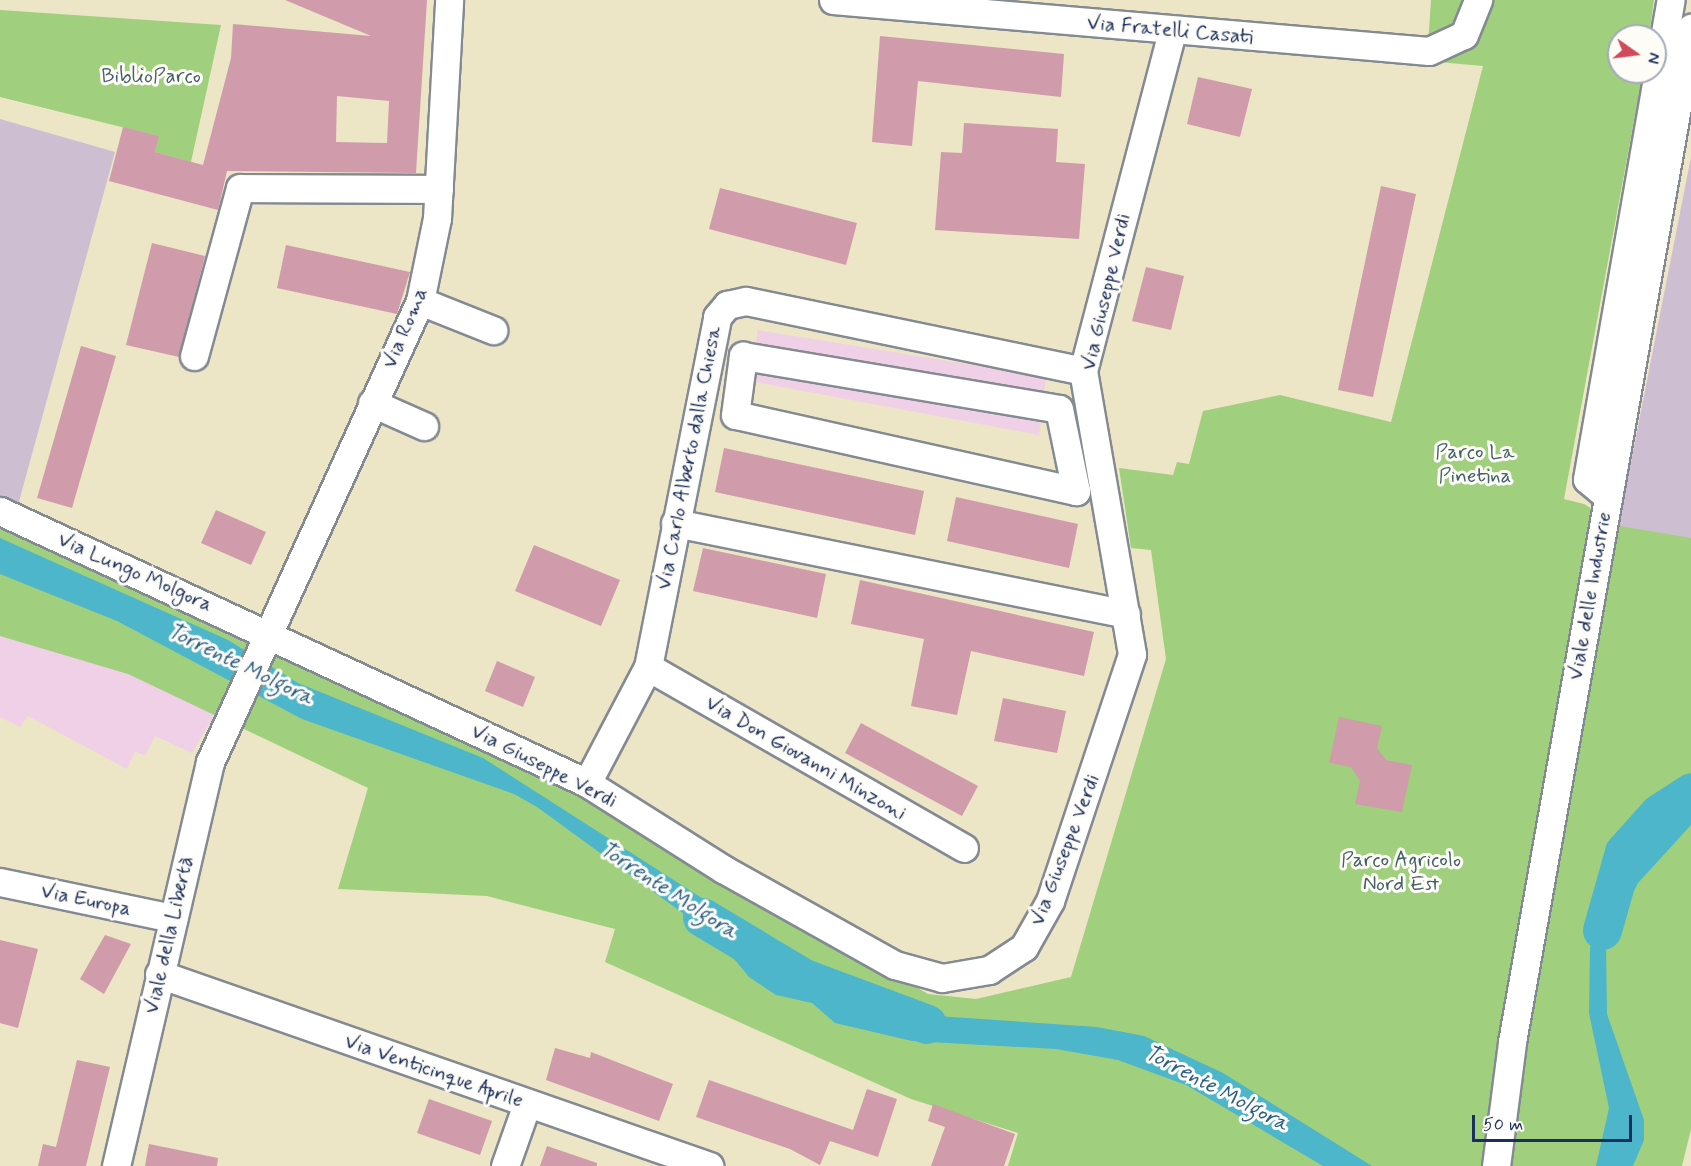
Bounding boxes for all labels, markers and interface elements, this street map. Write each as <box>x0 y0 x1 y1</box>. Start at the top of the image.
street label: Via Fratelli Casati <box>1087 10 1253 50</box>
north arrow <box>1607 24 1667 84</box>
text: N <box>1642 50 1664 66</box>
park label: BiblioParco <box>101 63 201 89</box>
street label: Via Giuseppe Verdi <box>1076 212 1136 372</box>
street label: Via Roma <box>377 284 433 372</box>
street label: Via Carlo Alberto dalla Chiesa <box>652 326 726 590</box>
park label: Parco La Pinetina <box>1436 439 1514 489</box>
street label: Viale delle Industrie <box>1563 510 1617 682</box>
street label: Via Lungo Molgora <box>54 527 216 617</box>
water label: Torrente Molgora <box>162 618 318 712</box>
street label: Via Don Giovanni Minzoni <box>703 691 909 825</box>
street label: Via Giuseppe Verdi <box>467 719 621 813</box>
street label: Via Giuseppe Verdi <box>1025 771 1105 929</box>
water label: Torrente Molgora <box>593 836 743 946</box>
park label: Parco Agricolo Nord Est <box>1341 847 1461 897</box>
street label: Viale della Libertà <box>139 855 199 1015</box>
street label: Via Europa <box>39 878 133 922</box>
street label: Via Venticinque Aprile <box>341 1028 527 1114</box>
water label: Torrente Molgora <box>1139 1040 1293 1138</box>
scale bar <box>1475 1103 1636 1141</box>
text: 50 m <box>1483 1113 1523 1137</box>

